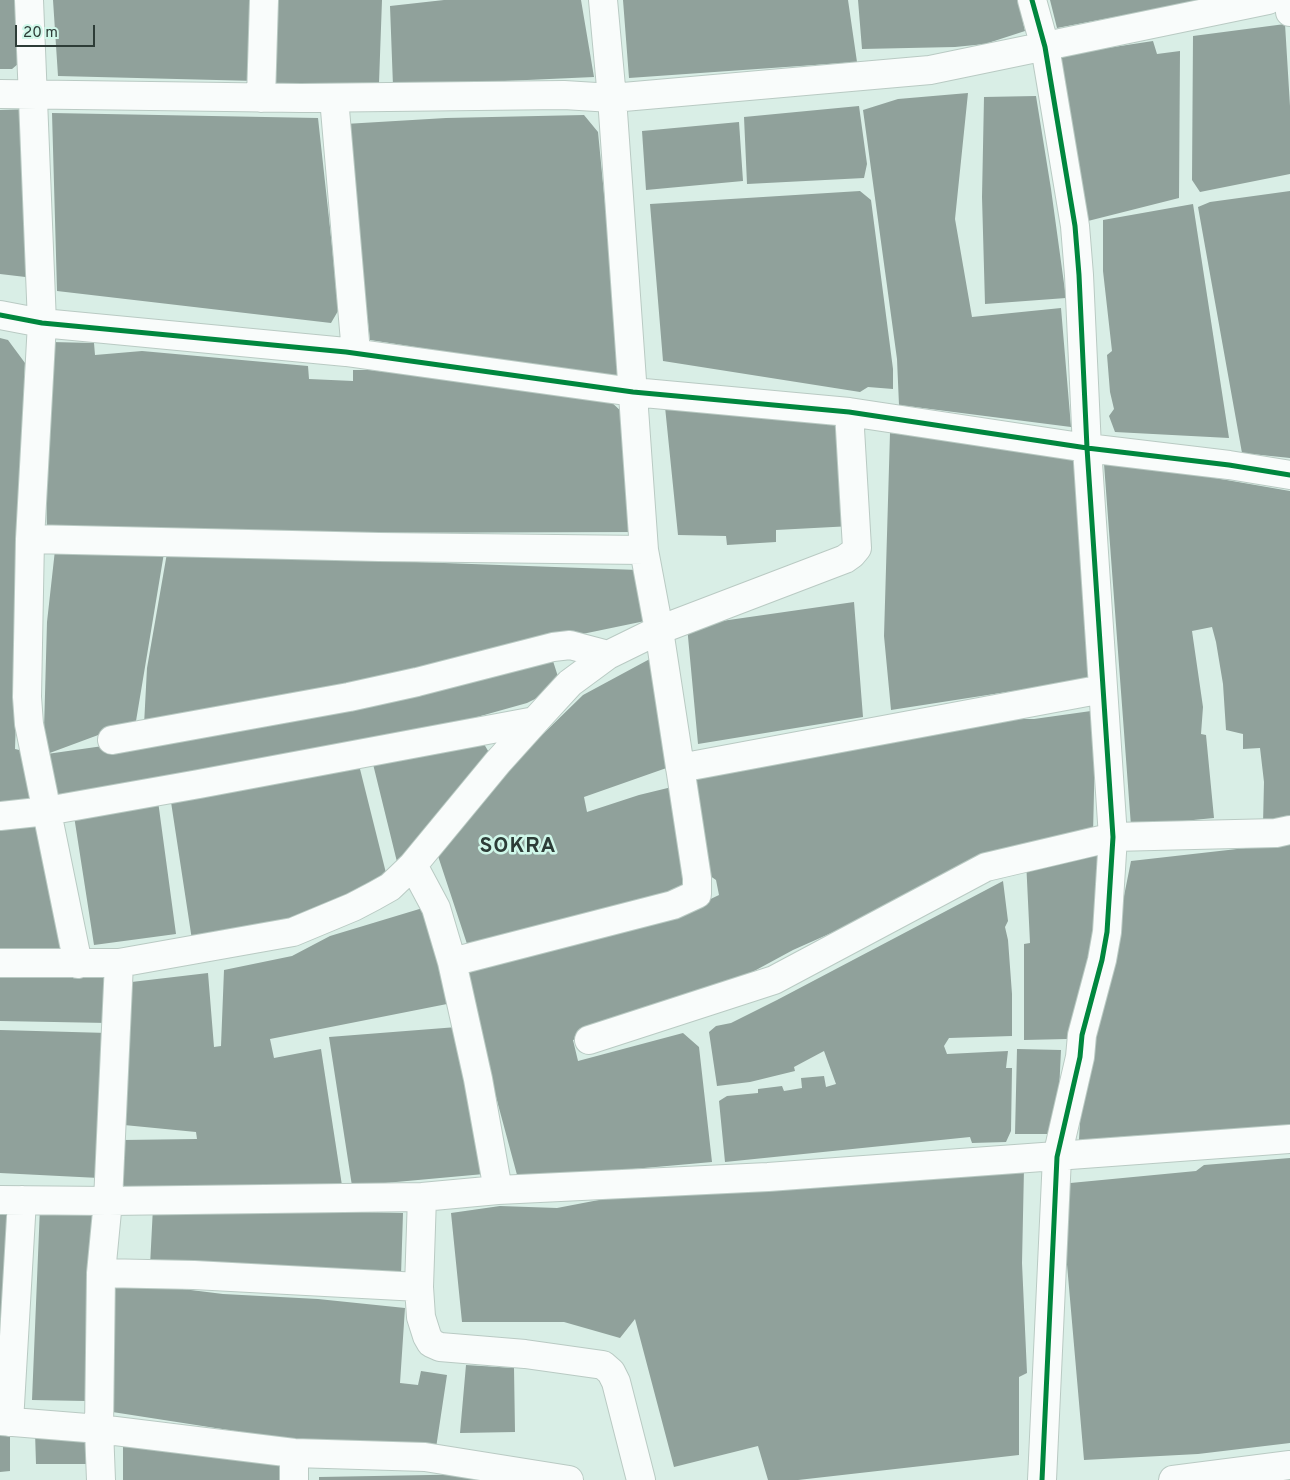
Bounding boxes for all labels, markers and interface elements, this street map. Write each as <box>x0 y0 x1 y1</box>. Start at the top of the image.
scale bar <box>18 15 98 47</box>
text: 20 m <box>23 24 58 43</box>
district label: SOKRA <box>479 835 557 861</box>

